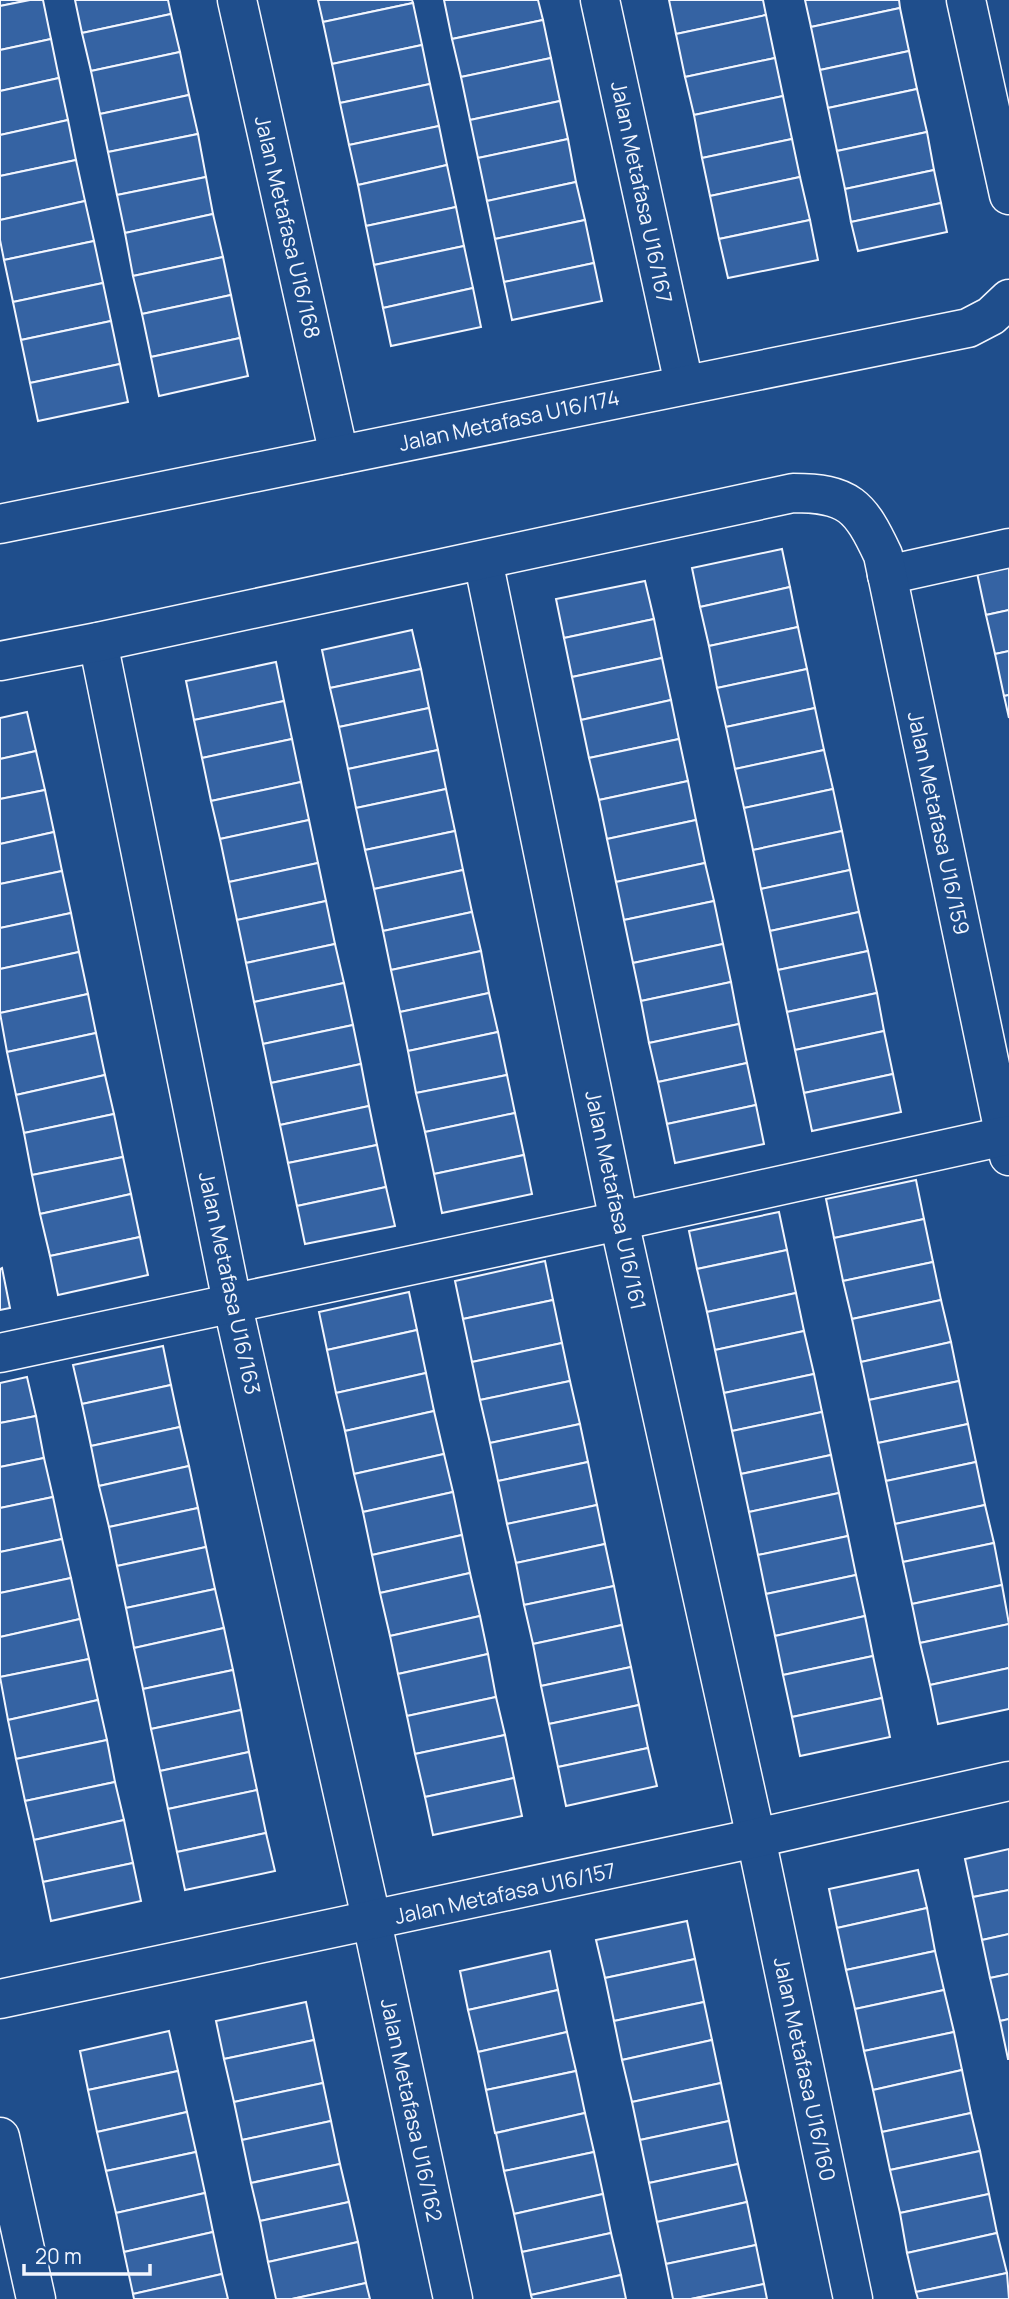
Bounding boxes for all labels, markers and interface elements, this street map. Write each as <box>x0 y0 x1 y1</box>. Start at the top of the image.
street label: Jalan Metafasa U16/167 <box>605 78 679 306</box>
street label: Jalan Metafasa U16/168 <box>249 113 327 341</box>
street label: Jalan Metafasa U16/174 <box>396 383 622 457</box>
street label: Jalan Metafasa U16/159 <box>902 709 976 937</box>
street label: Jalan Metafasa U16/161 <box>579 1088 653 1312</box>
street label: Jalan Metafasa U16/163 <box>193 1169 267 1397</box>
street label: Jalan Metafasa U16/157 <box>392 1856 618 1930</box>
street label: Jalan Metafasa U16/160 <box>768 1954 842 2184</box>
street label: Jalan Metafasa U16/162 <box>375 1996 449 2224</box>
scale bar <box>24 2232 150 2276</box>
text: 20 m <box>35 2242 82 2270</box>

